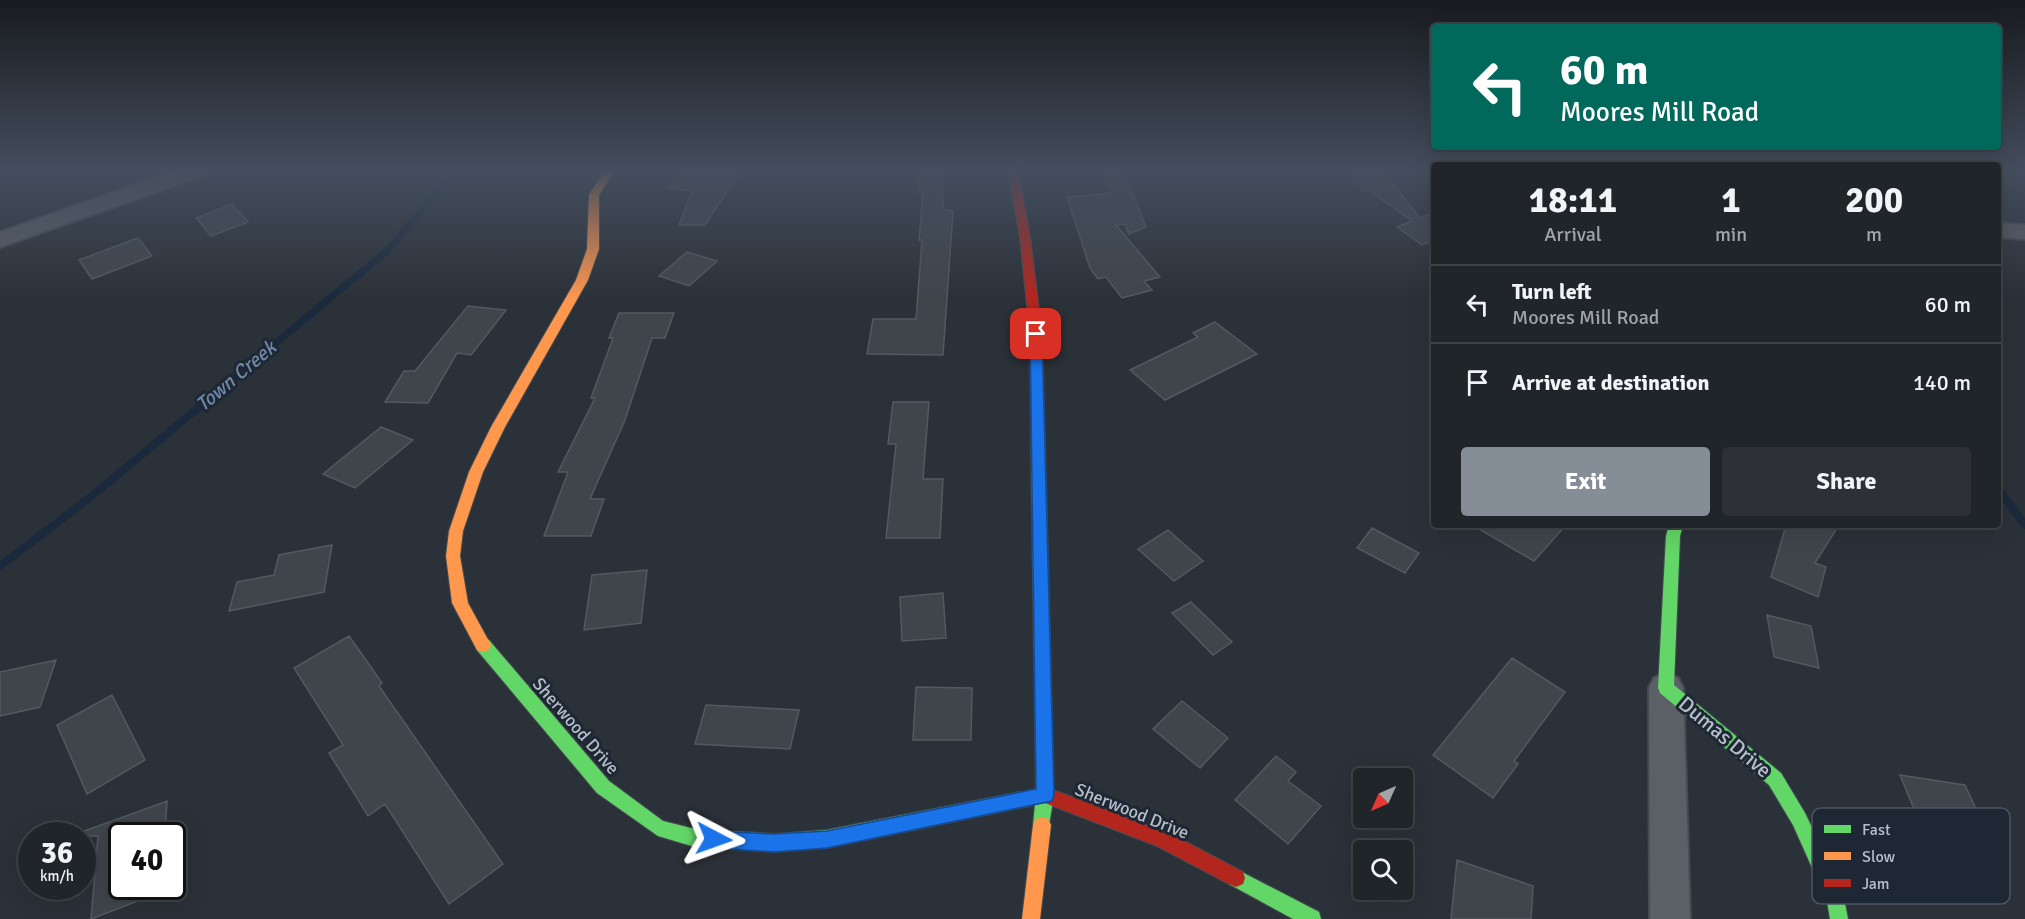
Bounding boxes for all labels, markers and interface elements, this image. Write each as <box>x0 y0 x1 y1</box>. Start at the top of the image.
text: 60 m <box>1560 45 1649 96</box>
icon: left <box>1461 48 1539 126</box>
text: Moores Mill Road <box>1560 96 1759 129</box>
text: 18:11 <box>1529 178 1617 223</box>
text: 1 <box>1721 178 1741 223</box>
text: 200 <box>1845 178 1903 223</box>
text: Arrival <box>1544 222 1602 247</box>
text: min <box>1715 222 1747 247</box>
text: m <box>1866 222 1882 247</box>
text: Turn left <box>1512 278 1592 305</box>
icon: left <box>1461 288 1494 321</box>
text: 60 m <box>1925 291 1971 318</box>
text: Moores Mill Road <box>1512 305 1659 330</box>
pin <box>1010 308 1061 359</box>
icon: arrive <box>1019 317 1052 350</box>
water label: Town Creek <box>191 334 283 417</box>
icon: arrive <box>1461 366 1494 399</box>
text: Arrive at destination <box>1512 369 1709 396</box>
text: 140 m <box>1913 369 1971 396</box>
button: Exit <box>1461 447 1710 516</box>
button: Share <box>1722 447 1971 516</box>
street label: Sherwood Drive <box>528 673 624 779</box>
street label: Dumas Drive <box>1673 691 1777 783</box>
north arrow <box>1353 768 1413 828</box>
map controls <box>1353 768 1413 900</box>
street label: Sherwood Drive <box>1072 778 1192 844</box>
position arrow <box>682 807 746 871</box>
legend <box>1812 808 2010 904</box>
text: Fast <box>1862 820 1891 840</box>
speed limit sign: 40 <box>108 822 186 900</box>
text: 36 <box>41 835 73 872</box>
button: search <box>1353 840 1413 900</box>
text: Slow <box>1862 847 1896 867</box>
text: km/h <box>40 867 74 885</box>
text: Jam <box>1862 874 1890 894</box>

